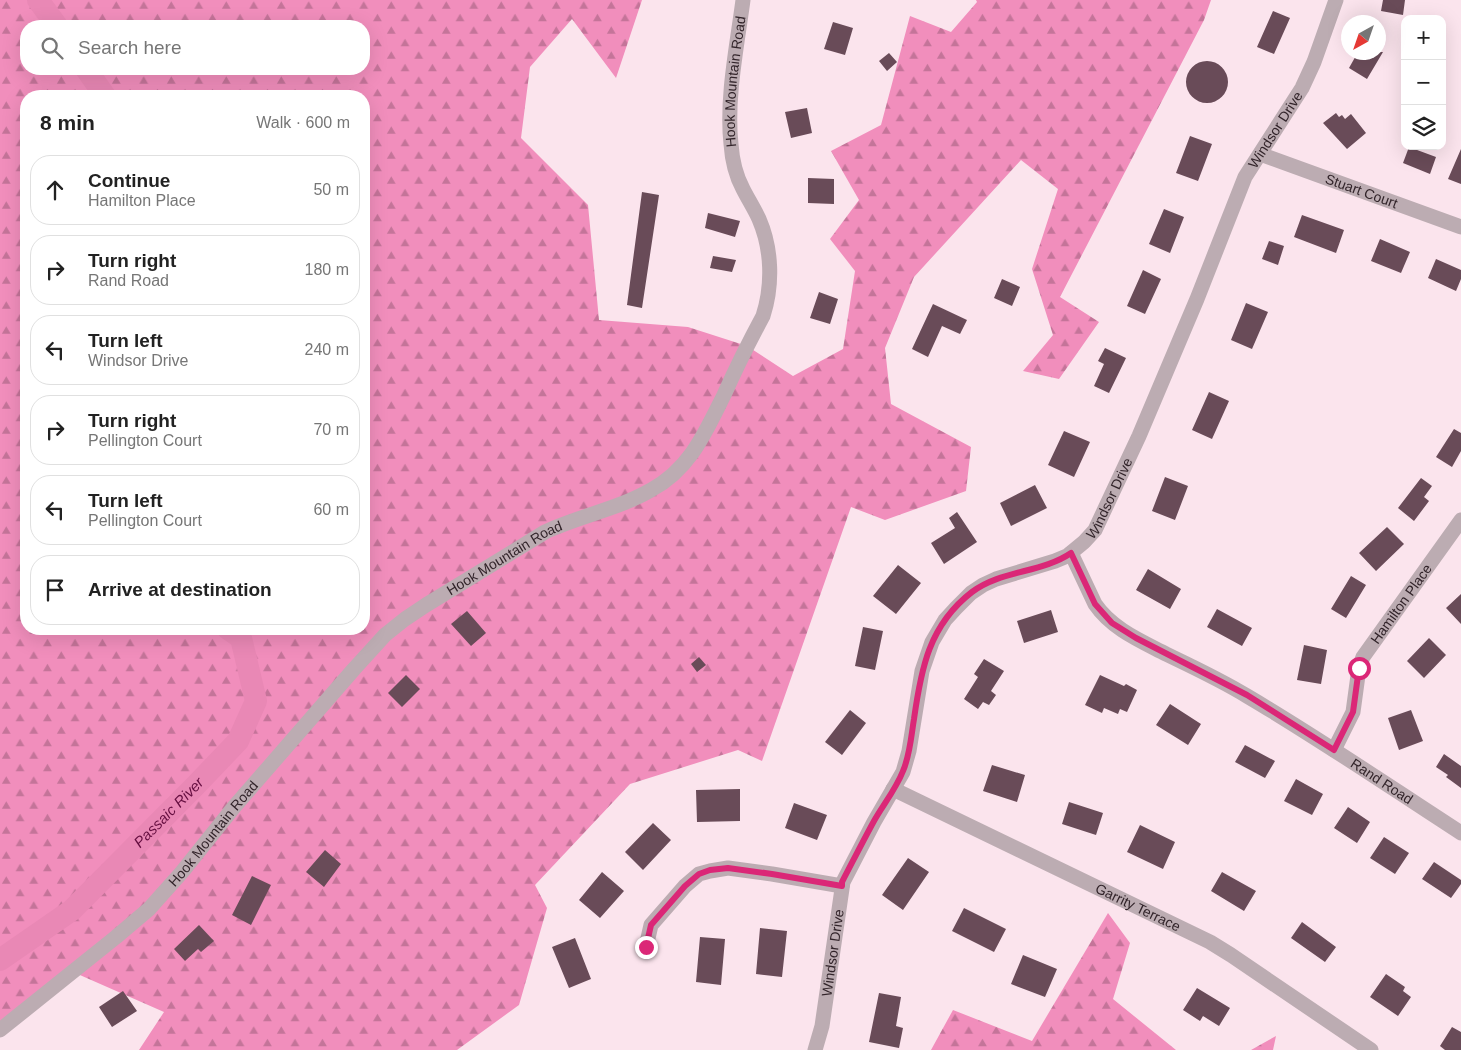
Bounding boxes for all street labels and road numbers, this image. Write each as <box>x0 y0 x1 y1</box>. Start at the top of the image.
street label: Hook Mountain Road <box>722 15 749 148</box>
street label: Windsor Drive <box>1245 88 1306 171</box>
street label: Stuart Court <box>1323 170 1400 211</box>
street label: Windsor Drive <box>1083 455 1136 542</box>
street label: Hook Mountain Road <box>444 518 564 598</box>
street label: Hamilton Place <box>1367 561 1435 647</box>
street label: Rand Road <box>1348 755 1416 807</box>
street label: Hook Mountain Road <box>165 778 261 890</box>
street label: Garrity Terrace <box>1093 880 1183 935</box>
street label: Windsor Drive <box>818 908 847 997</box>

